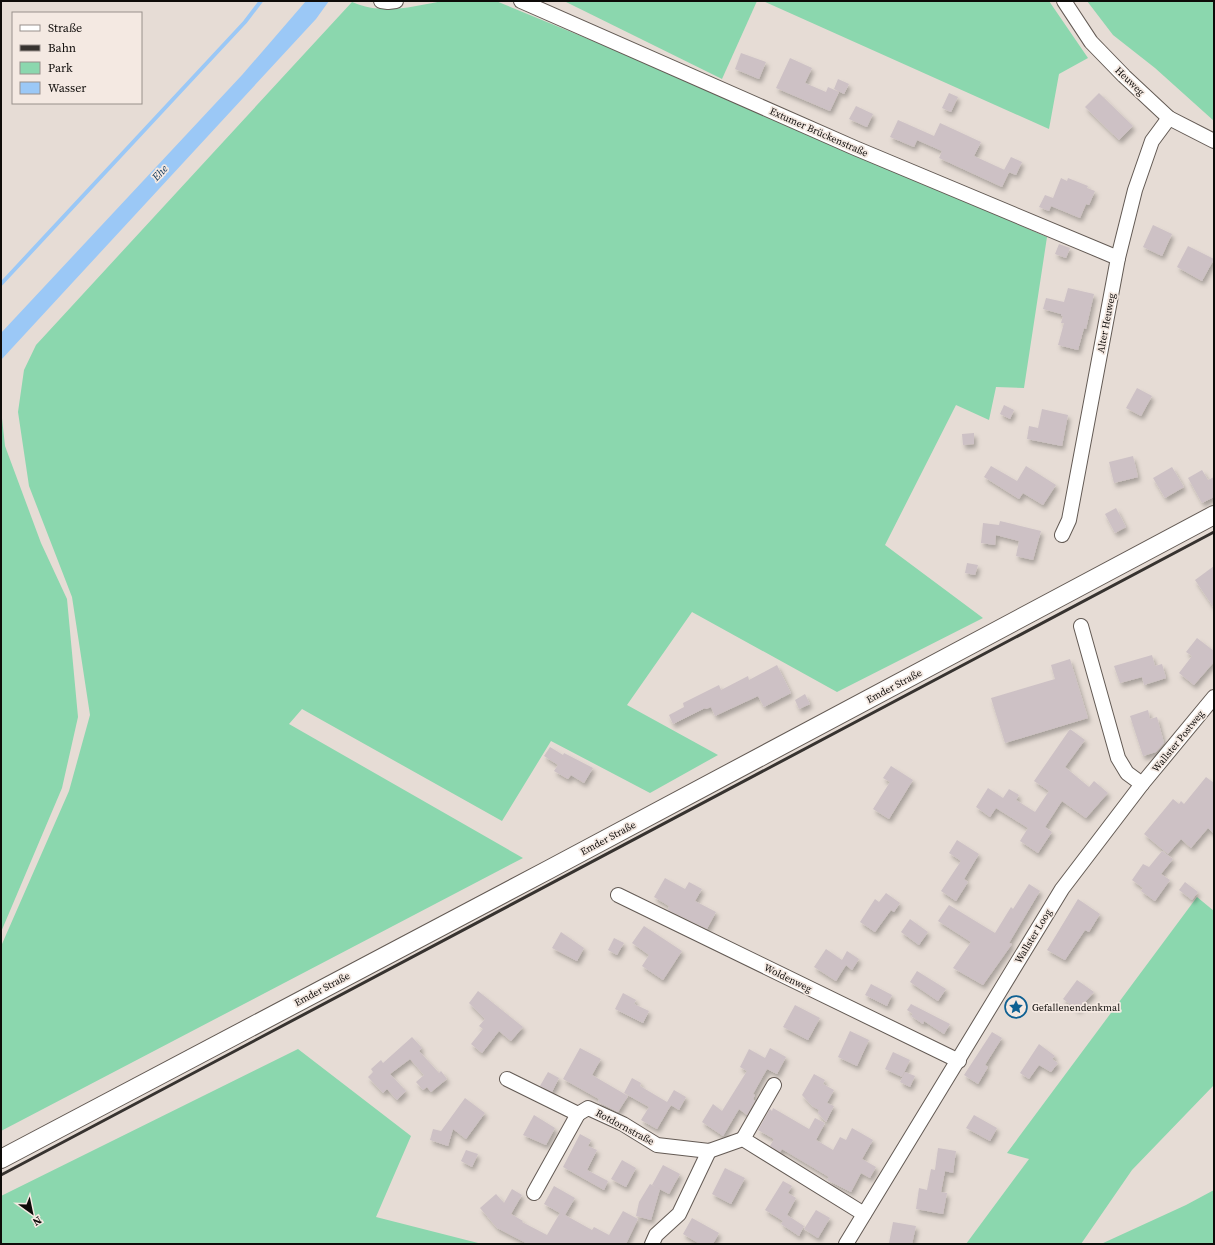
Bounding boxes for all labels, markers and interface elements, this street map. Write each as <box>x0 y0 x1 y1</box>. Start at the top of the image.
legend <box>12 12 142 104</box>
text: Straße <box>48 20 82 36</box>
text: Bahn <box>48 40 76 56</box>
text: Park <box>48 60 73 76</box>
street label: Heuweg <box>1112 64 1148 98</box>
text: Wasser <box>48 80 86 96</box>
street label: Extumer Brückenstraße <box>768 104 870 160</box>
water label: Ehe <box>148 161 172 185</box>
street label: Alter Heuweg <box>1094 292 1118 354</box>
street label: Emder Straße <box>864 666 924 706</box>
street label: Wallster Postweg <box>1149 707 1207 775</box>
street label: Emder Straße <box>578 818 638 858</box>
street label: Wallster Loog <box>1012 906 1054 966</box>
street label: Woldenweg <box>762 961 814 995</box>
street label: Emder Straße <box>292 969 352 1009</box>
place icon: Gefallenendenkmal <box>1003 994 1029 1020</box>
place label: Gefallenendenkmal <box>1032 1001 1120 1014</box>
street label: Rotdornstraße <box>594 1106 656 1148</box>
north arrow <box>12 1193 52 1233</box>
text: N <box>30 1212 45 1229</box>

